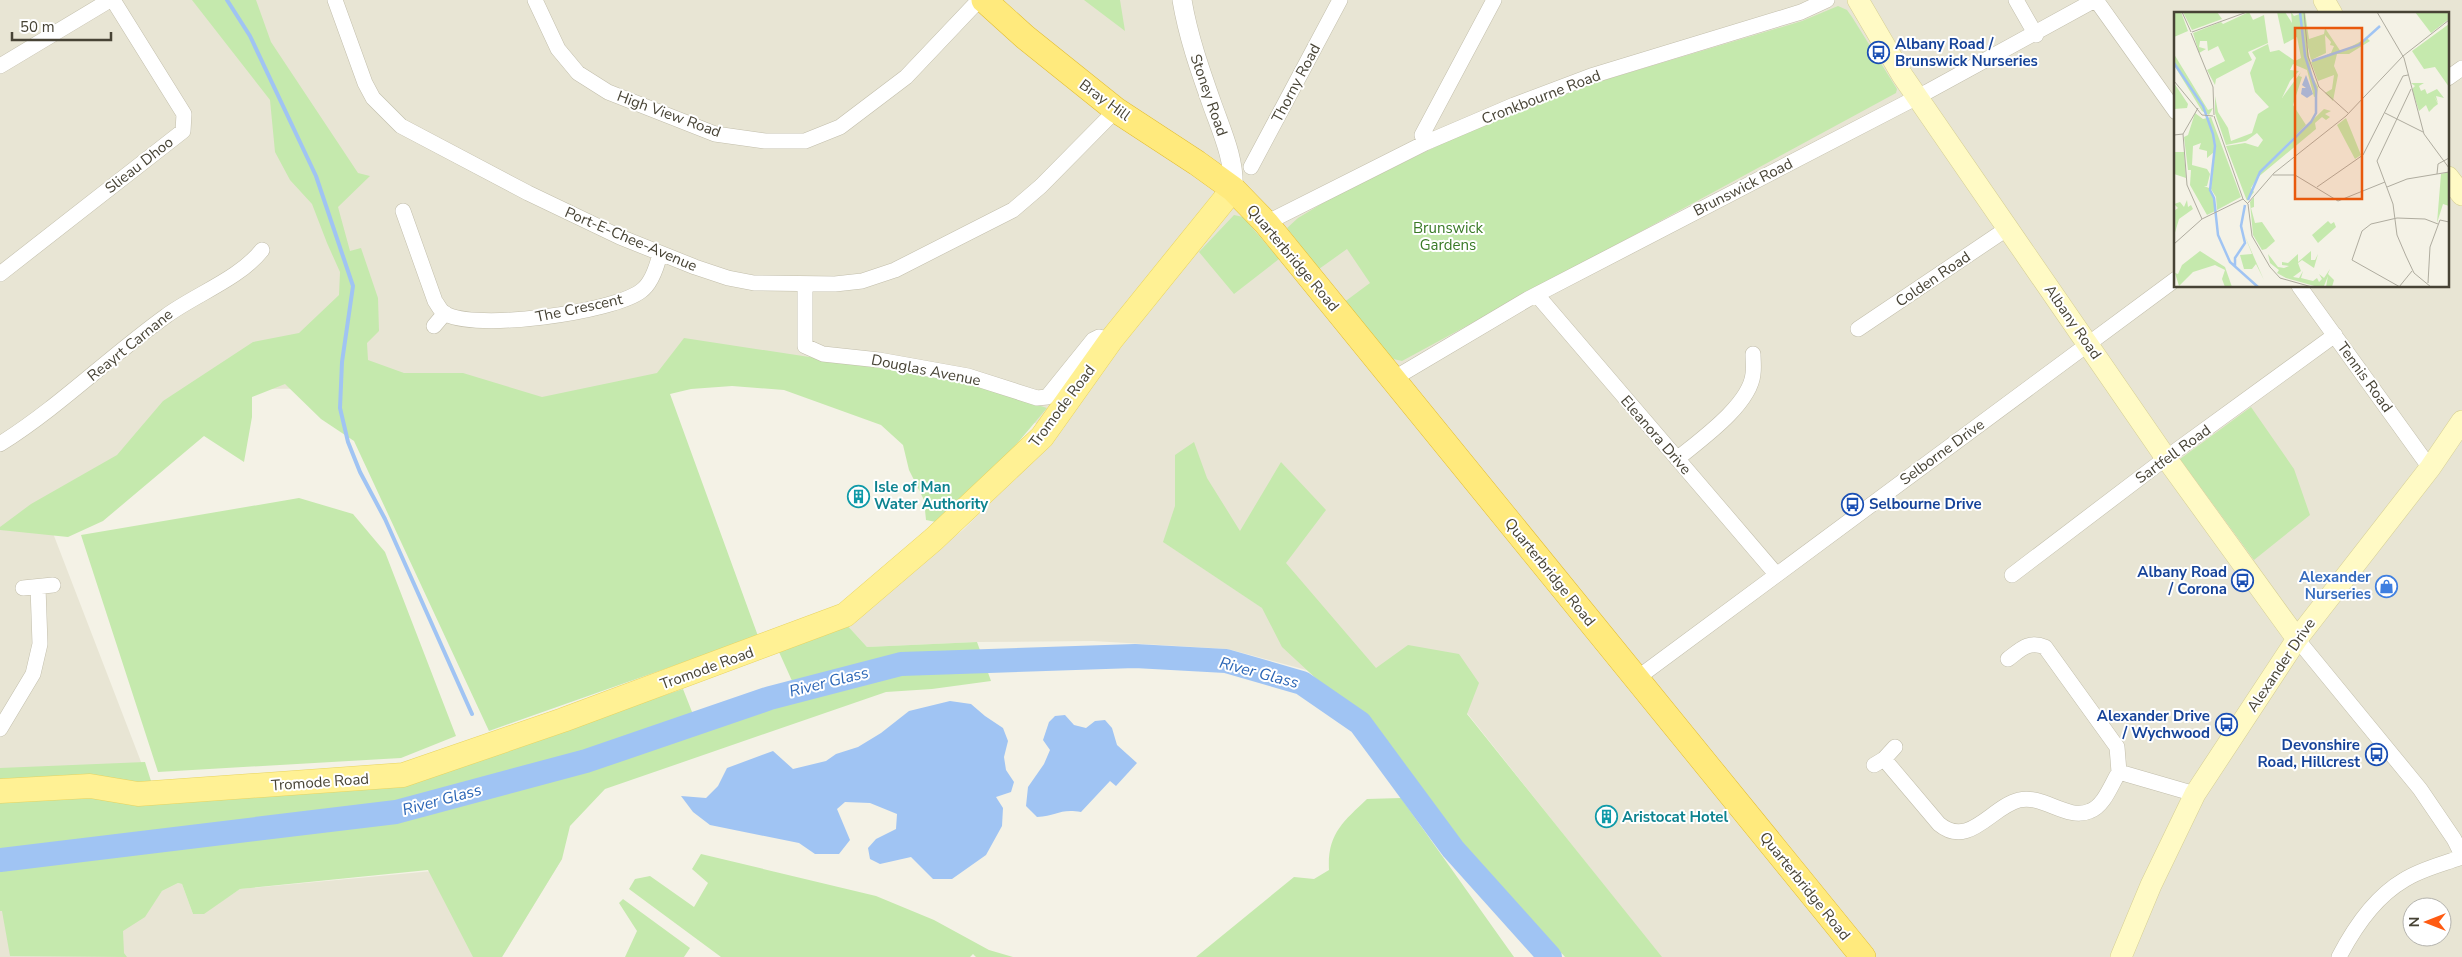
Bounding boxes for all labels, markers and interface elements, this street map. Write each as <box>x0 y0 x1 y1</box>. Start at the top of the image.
scale bar <box>12 10 111 42</box>
inset map <box>2174 12 2450 288</box>
text: 50 m <box>20 17 55 37</box>
place label: Albany Road / Brunswick Nurseries <box>1895 34 2038 71</box>
street label: Thorny Road <box>1267 40 1325 126</box>
bus stop icon: Albany Road / Brunswick Nurseries <box>1867 41 1891 65</box>
street label: Stoney Road <box>1186 51 1232 139</box>
street label: Cronkbourne Road <box>1479 65 1603 129</box>
street label: Bray Hill <box>1075 75 1135 126</box>
street label: High View Road <box>614 86 724 142</box>
street label: Slieau Dhoo <box>101 132 177 198</box>
street label: Brunswick Road <box>1690 153 1796 221</box>
street label: Quarterbridge Road <box>1242 200 1344 316</box>
street label: Port-E-Chee-Avenue <box>562 202 700 276</box>
park label: Brunswick Gardens <box>1413 218 1484 255</box>
street label: Colden Road <box>1892 247 1974 311</box>
street label: Albany Road <box>2040 281 2106 363</box>
street label: The Crescent <box>534 289 625 327</box>
street label: Reayrt Carnane <box>83 304 177 386</box>
street label: Tennis Road <box>2333 338 2397 416</box>
street label: Douglas Avenue <box>870 350 982 390</box>
street label: Tromode Road <box>1024 361 1100 451</box>
street label: Eleanora Drive <box>1616 391 1696 479</box>
street label: Selborne Drive <box>1896 415 1988 489</box>
street label: Sartfell Road <box>2131 420 2215 488</box>
place label: Isle of Man Water Authority <box>874 477 988 514</box>
building icon: Isle of Man Water Authority <box>846 484 870 508</box>
bus stop icon: Selbourne Drive <box>1841 492 1865 516</box>
place label: Selbourne Drive <box>1869 494 1982 514</box>
street label: Quarterbridge Road <box>1500 514 1600 630</box>
place label: Albany Road / Corona <box>2137 562 2227 599</box>
place label: Alexander Nurseries <box>2299 567 2371 604</box>
bus stop icon: Albany Road / Corona <box>2231 569 2255 593</box>
shop icon: Alexander Nurseries <box>2375 574 2399 598</box>
street label: Alexander Drive <box>2242 614 2320 716</box>
street label: Tromode Road <box>657 642 757 694</box>
water label: River Glass <box>1217 652 1301 694</box>
water label: River Glass <box>787 661 871 702</box>
place label: Alexander Drive / Wychwood <box>2097 706 2210 743</box>
bus stop icon: Alexander Drive / Wychwood <box>2214 713 2238 737</box>
place label: Devonshire Road, Hillcrest <box>2257 735 2360 772</box>
bus stop icon: Devonshire Road, Hillcrest <box>2364 742 2388 766</box>
street label: Tromode Road <box>270 769 370 795</box>
water label: River Glass <box>400 779 484 821</box>
building icon: Aristocat Hotel <box>1594 805 1618 829</box>
place label: Aristocat Hotel <box>1622 807 1728 827</box>
street label: Quarterbridge Road <box>1755 828 1855 944</box>
north arrow <box>2402 897 2452 947</box>
text: N <box>2405 917 2424 927</box>

